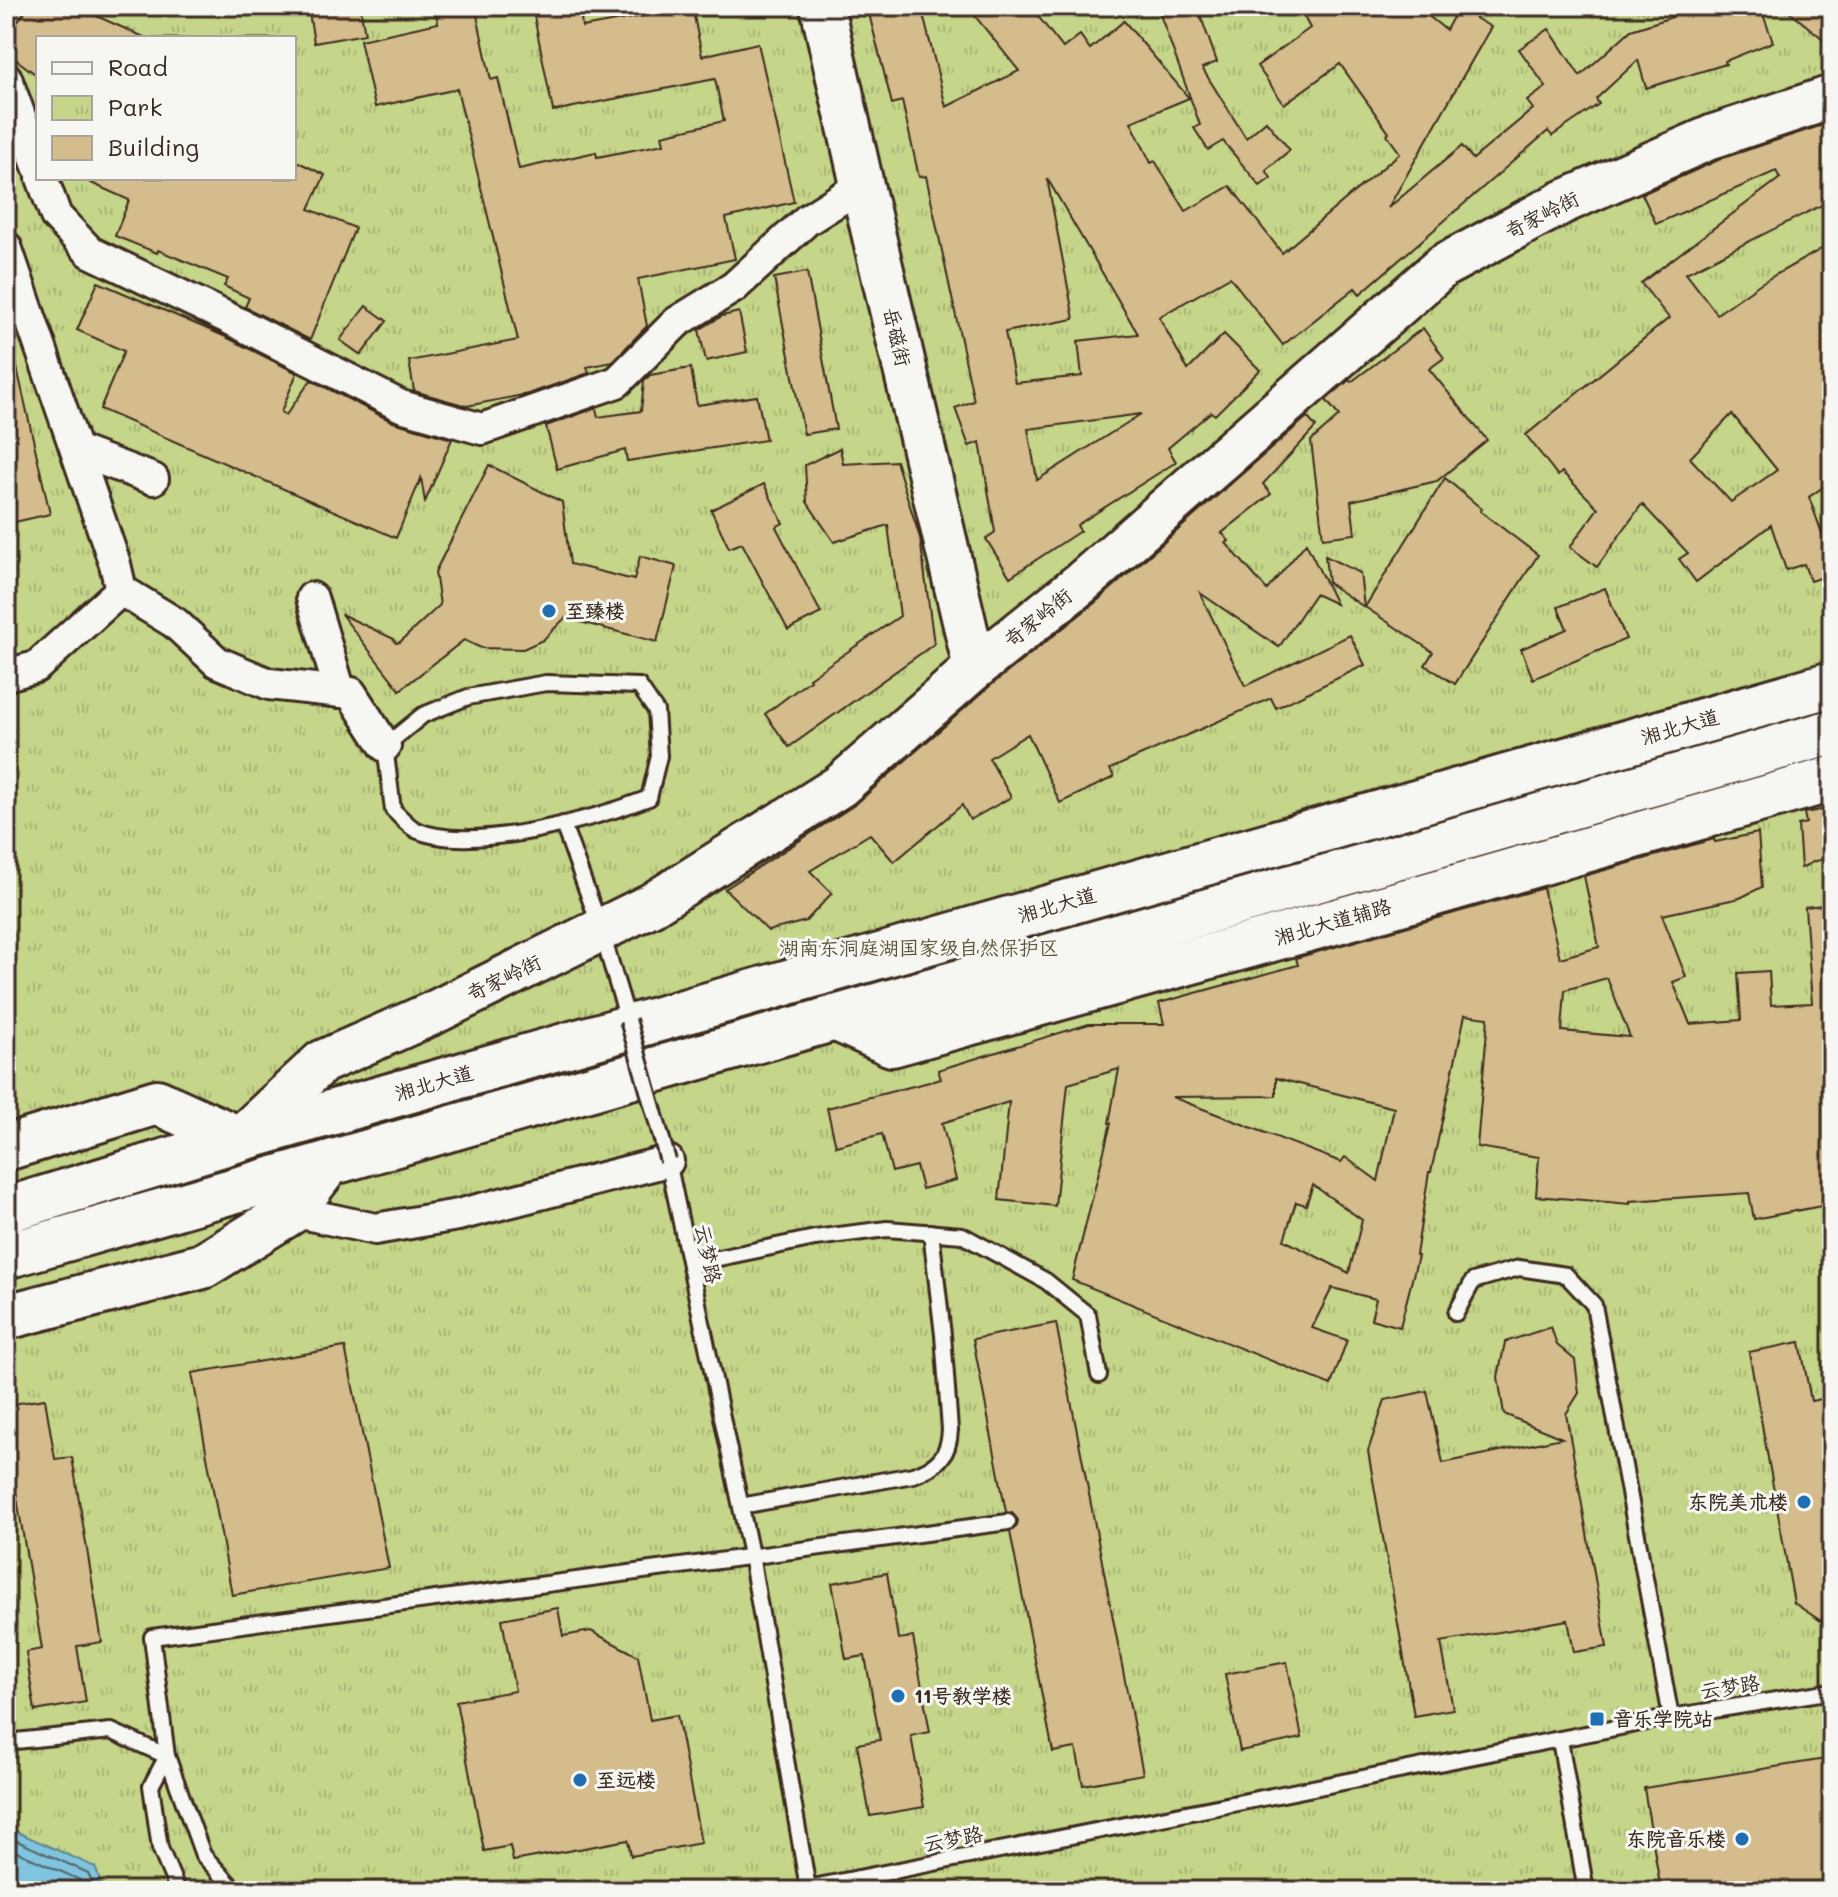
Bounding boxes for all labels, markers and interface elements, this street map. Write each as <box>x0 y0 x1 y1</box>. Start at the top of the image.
legend <box>36 36 296 180</box>
text: Road <box>108 51 168 82</box>
text: Park <box>108 91 162 122</box>
text: Building <box>108 131 199 162</box>
street label: 奇家岭街 <box>1500 184 1583 244</box>
street label: 岳磁街 <box>879 305 917 369</box>
street label: 奇家岭街 <box>998 582 1077 652</box>
place label: 至臻楼 <box>565 597 625 623</box>
marker: 至臻楼 <box>540 602 558 620</box>
street label: 湘北大道 <box>1638 703 1722 750</box>
street label: 湘北大道 <box>1015 881 1099 928</box>
street label: 湘北大道辅路 <box>1271 892 1395 950</box>
park label: 湖南东洞庭湖国家级自然保护区 <box>779 934 1059 960</box>
street label: 奇家岭街 <box>462 948 545 1006</box>
street label: 湘北大道 <box>392 1059 476 1106</box>
street label: 云梦路 <box>690 1222 728 1287</box>
place label: 东院美术楼 <box>1688 1488 1788 1514</box>
marker: 东院美术楼 <box>1795 1493 1813 1511</box>
street label: 云梦路 <box>1698 1668 1762 1704</box>
place label: 11号教学楼 <box>914 1682 1012 1708</box>
marker: 11号教学楼 <box>889 1687 907 1705</box>
place label: 音乐学院站 <box>1613 1705 1713 1731</box>
marker: 音乐学院站 <box>1588 1710 1606 1728</box>
place label: 至远楼 <box>596 1766 656 1792</box>
marker: 至远楼 <box>571 1771 589 1789</box>
street label: 云梦路 <box>921 1819 986 1857</box>
place label: 东院音乐楼 <box>1626 1825 1726 1851</box>
marker: 东院音乐楼 <box>1733 1830 1751 1848</box>

